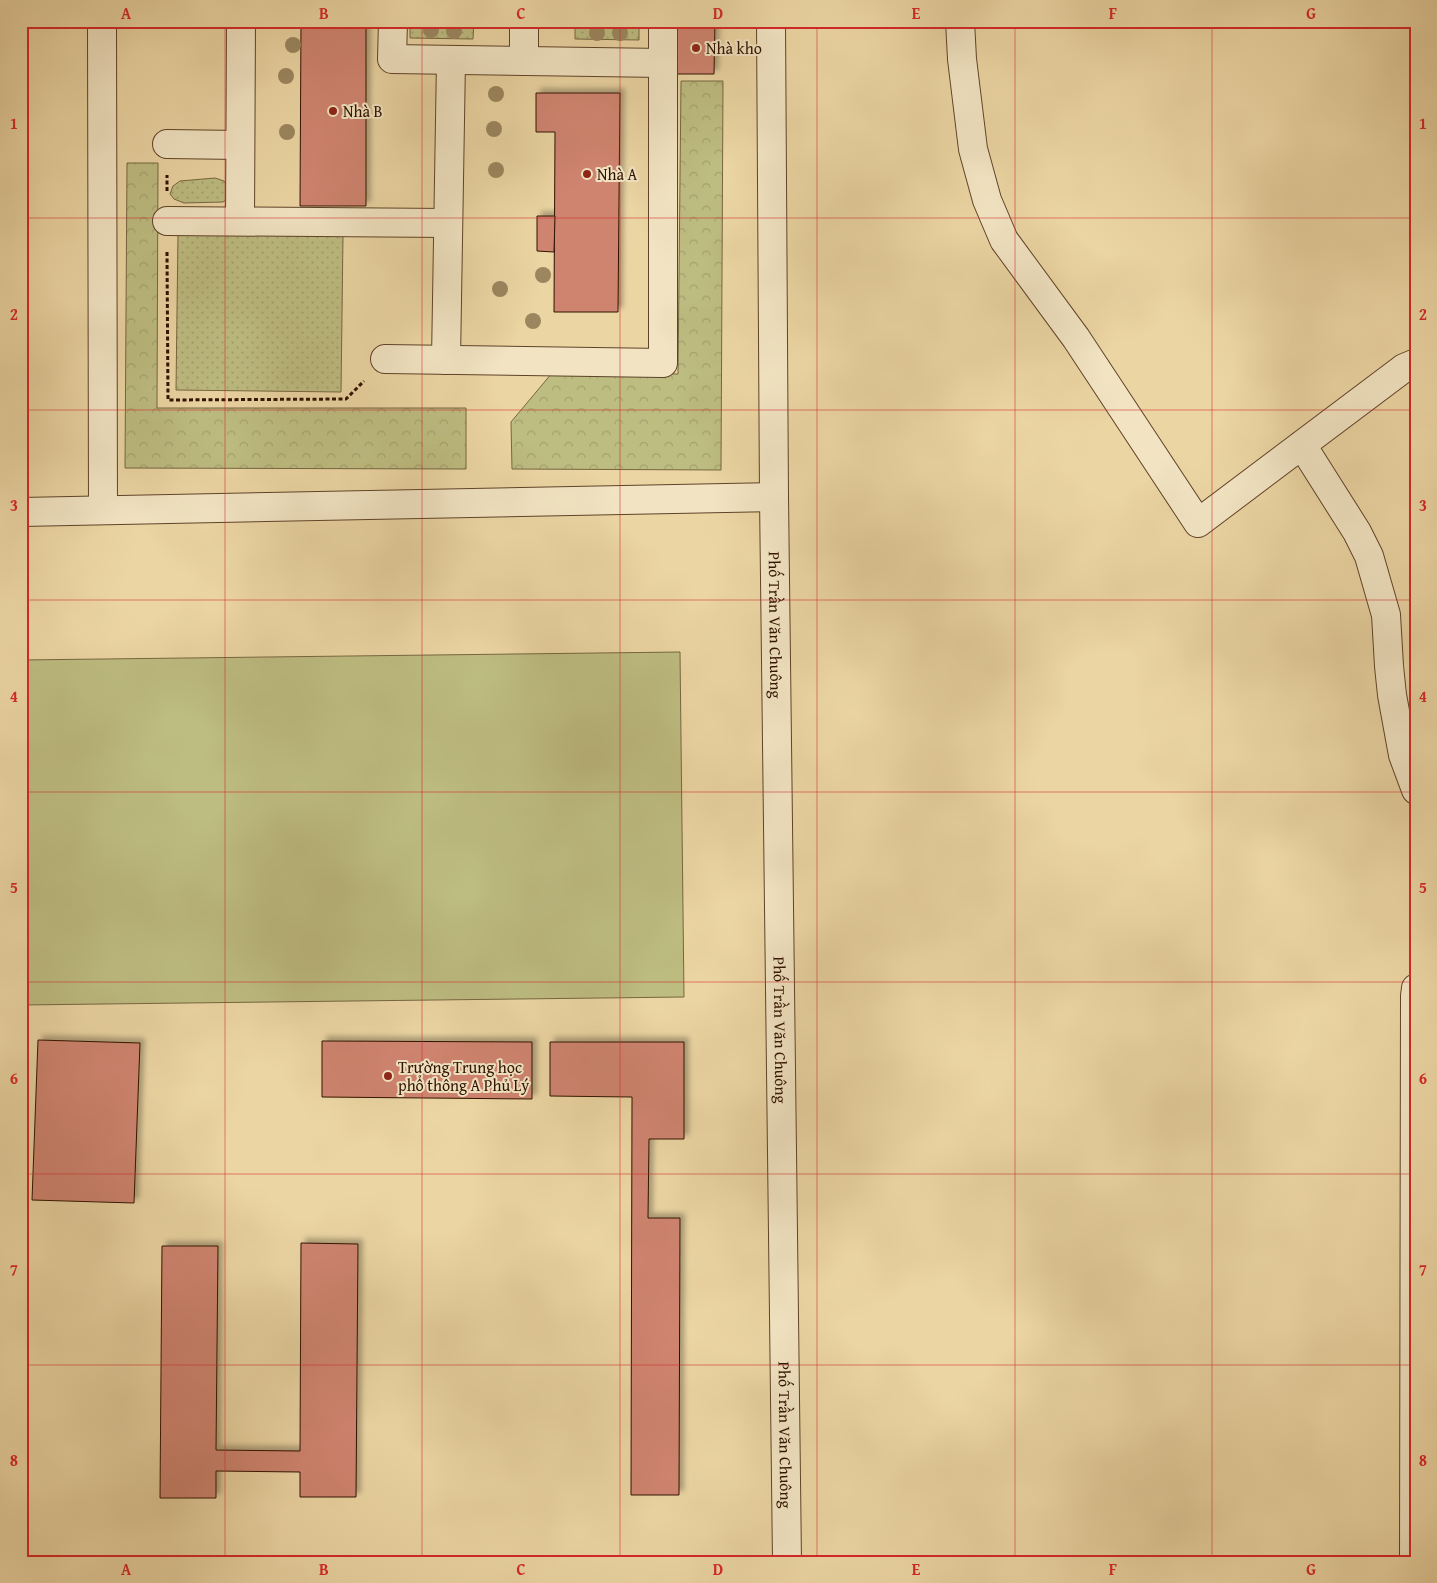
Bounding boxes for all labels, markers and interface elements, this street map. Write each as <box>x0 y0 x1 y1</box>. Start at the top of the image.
text: A <box>121 1 132 25</box>
text: B <box>319 1 329 25</box>
text: C <box>516 1 526 25</box>
text: D <box>713 1 723 25</box>
text: E <box>912 1 921 25</box>
text: F <box>1109 1 1117 25</box>
text: G <box>1306 1 1316 25</box>
place label: Nhà kho <box>706 36 762 60</box>
marker: Nhà kho <box>690 42 702 54</box>
place label: Nhà B <box>343 99 383 123</box>
marker: Nhà B <box>327 105 339 117</box>
text: 1 <box>10 111 18 135</box>
text: 1 <box>1419 111 1427 135</box>
place label: Nhà A <box>597 162 638 186</box>
marker: Nhà A <box>581 168 593 180</box>
text: 2 <box>10 302 18 326</box>
text: 2 <box>1419 302 1427 326</box>
text: 3 <box>10 493 18 517</box>
text: 3 <box>1419 493 1427 517</box>
street label: Phố Trần Văn Chuông <box>763 551 788 699</box>
text: 4 <box>10 684 18 708</box>
text: 4 <box>1419 684 1427 708</box>
text: 5 <box>10 875 18 899</box>
text: 5 <box>1419 875 1427 899</box>
street label: Phố Trần Văn Chuông <box>768 956 793 1104</box>
place label: Trường Trung học phổ thông A Phủ Lý <box>398 1055 529 1097</box>
text: 6 <box>10 1066 18 1090</box>
text: 6 <box>1419 1066 1427 1090</box>
marker: Trường Trung học phổ thông A Phủ Lý <box>382 1070 394 1082</box>
text: 7 <box>10 1257 18 1281</box>
text: 7 <box>1419 1257 1427 1281</box>
street label: Phố Trần Văn Chuông <box>773 1361 798 1509</box>
text: 8 <box>10 1448 18 1472</box>
text: 8 <box>1419 1448 1427 1472</box>
text: A <box>121 1557 132 1581</box>
text: B <box>319 1557 329 1581</box>
text: C <box>516 1557 526 1581</box>
text: D <box>713 1557 723 1581</box>
text: E <box>912 1557 921 1581</box>
text: F <box>1109 1557 1117 1581</box>
text: G <box>1306 1557 1316 1581</box>

